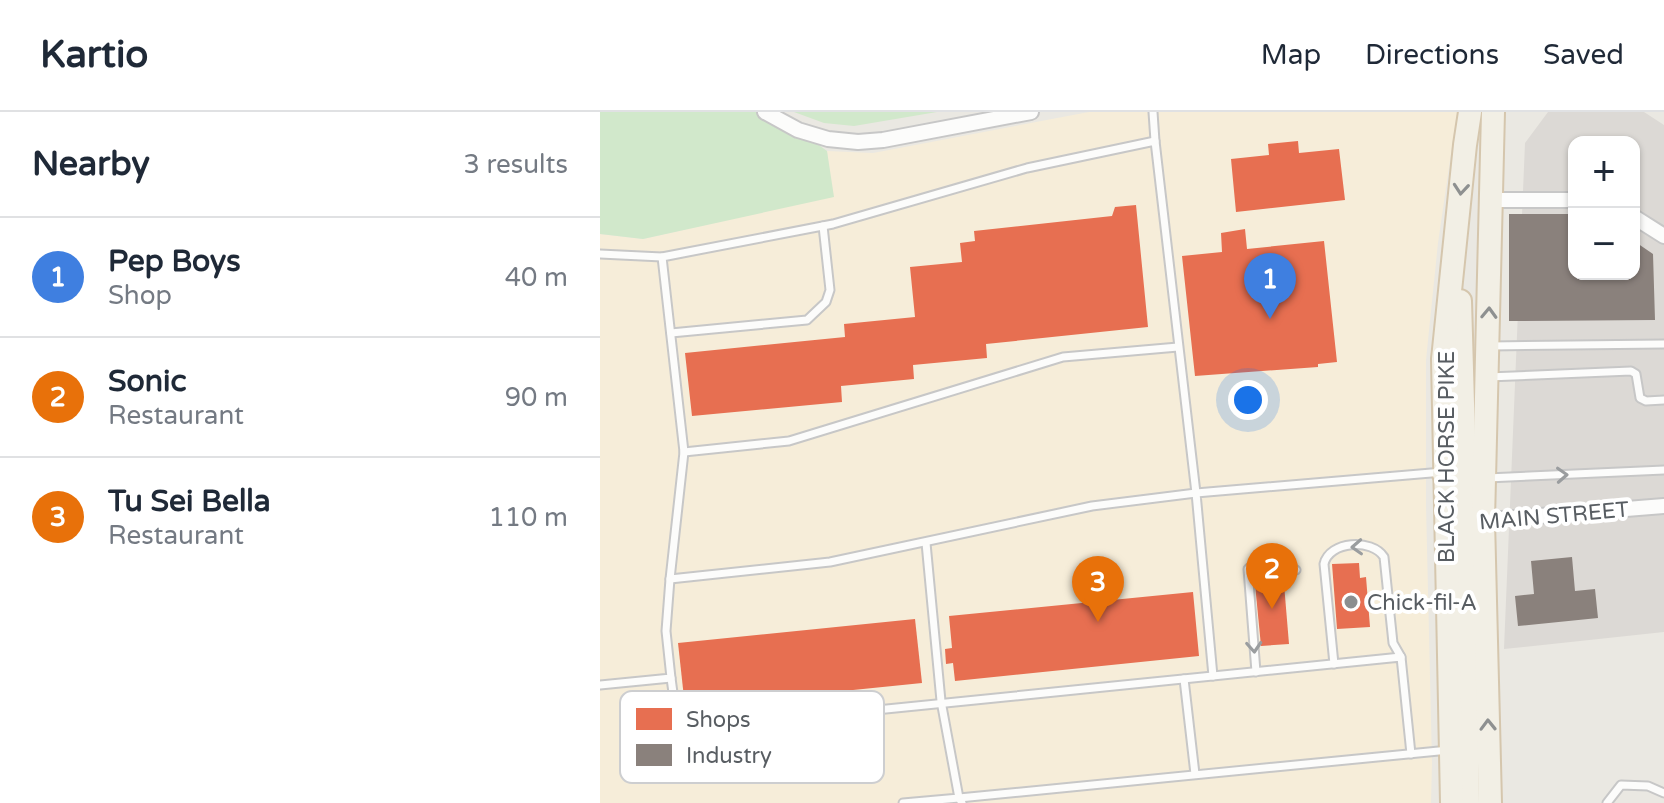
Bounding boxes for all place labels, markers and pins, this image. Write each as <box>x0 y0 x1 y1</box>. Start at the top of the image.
pin: 1 <box>1244 253 1296 319</box>
pin: 2 <box>1246 543 1298 609</box>
pin: 3 <box>1072 556 1124 622</box>
place label: Chick-fil-A <box>1367 590 1477 616</box>
marker: Chick-fil-A <box>1342 593 1360 611</box>

